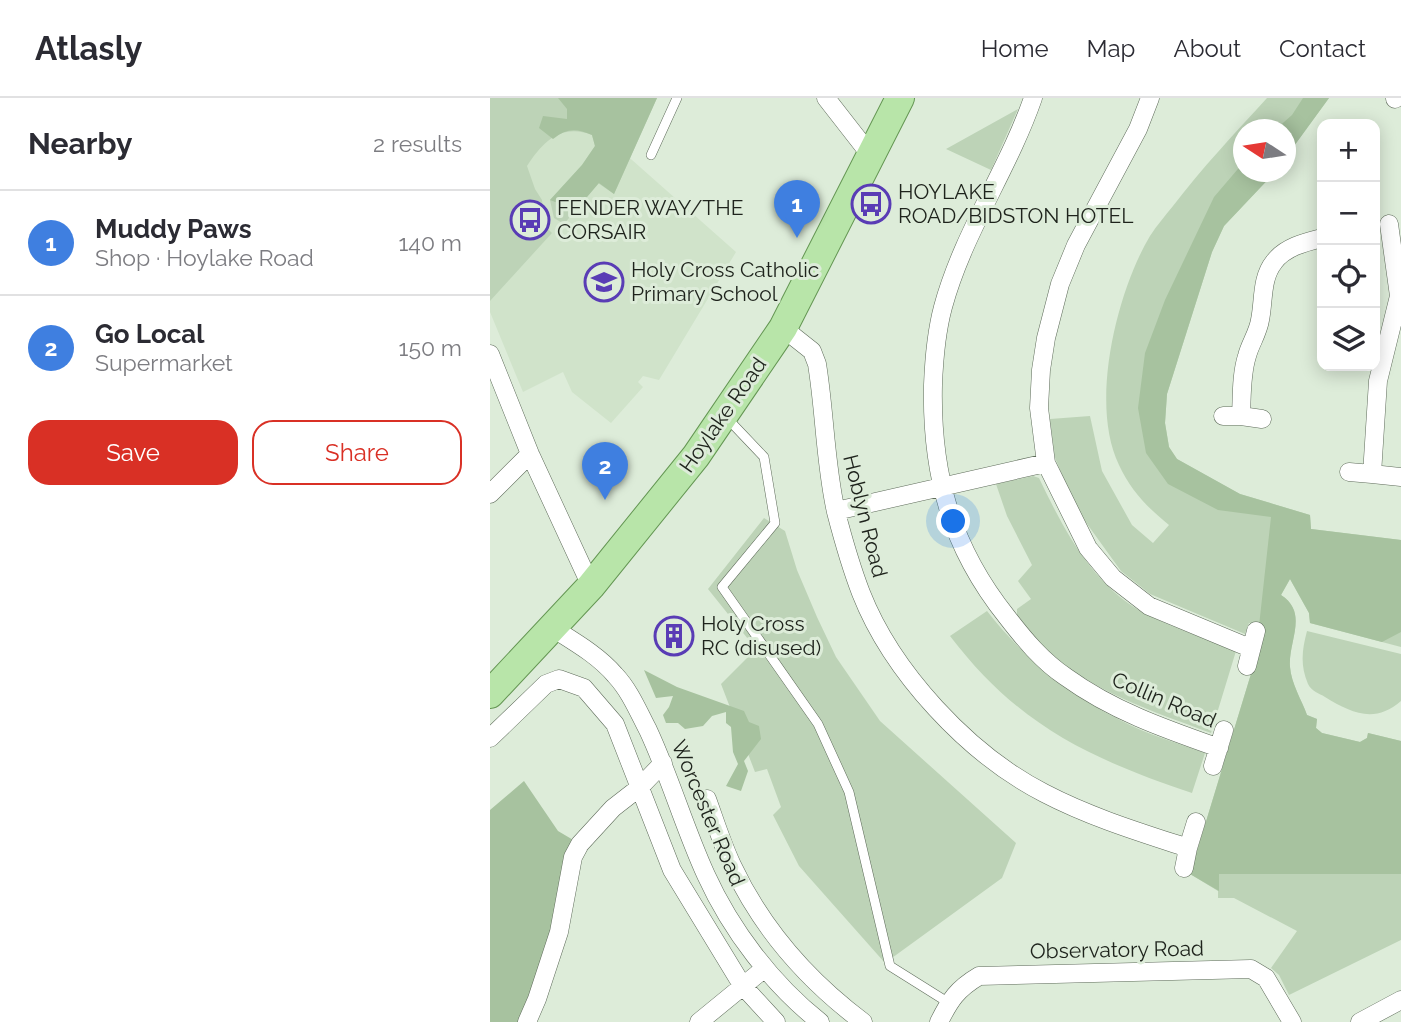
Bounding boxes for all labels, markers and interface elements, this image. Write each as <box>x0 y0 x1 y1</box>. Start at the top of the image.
text: Atlasly <box>35 29 142 68</box>
text: Home <box>981 34 1049 63</box>
text: Map <box>1087 34 1135 63</box>
text: About <box>1173 34 1241 63</box>
text: Contact <box>1279 34 1366 63</box>
north arrow <box>1233 119 1296 182</box>
map controls <box>1317 119 1380 371</box>
button: + <box>1317 119 1380 182</box>
text: Nearby <box>28 126 132 161</box>
text: 2 results <box>373 130 462 157</box>
place label: HOYLAKE ROAD/BIDSTON HOTEL <box>898 179 1134 228</box>
pin: 1 <box>774 180 820 238</box>
button: − <box>1317 182 1380 245</box>
bus stop icon: HOYLAKE ROAD/BIDSTON HOTEL <box>850 183 892 225</box>
place label: FENDER WAY/THE CORSAIR <box>557 195 743 244</box>
bus stop icon: FENDER WAY/THE CORSAIR <box>509 199 551 241</box>
text: Muddy Paws <box>95 214 252 244</box>
text: 1 <box>45 229 57 256</box>
text: 140 m <box>399 229 462 256</box>
text: Shop · Hoylake Road <box>95 244 314 271</box>
button: locate <box>1317 245 1380 308</box>
place label: Holy Cross Catholic Primary School <box>631 257 819 306</box>
school or university icon: Holy Cross Catholic Primary School <box>583 261 625 303</box>
button: layers <box>1317 308 1380 371</box>
text: Go Local <box>95 319 205 349</box>
text: 2 <box>45 334 57 361</box>
text: 150 m <box>399 334 462 361</box>
text: Supermarket <box>95 349 233 376</box>
street label: Hoylake Road <box>674 352 771 477</box>
button: Save <box>28 420 238 485</box>
button: Share <box>252 420 462 485</box>
pin: 2 <box>582 442 628 500</box>
street label: Hoblyn Road <box>838 452 893 580</box>
your location <box>936 504 970 538</box>
place label: Holy Cross RC (disused) <box>701 611 821 660</box>
building icon: Holy Cross RC (disused) <box>653 615 695 657</box>
street label: Collin Road <box>1108 666 1220 733</box>
street label: Worcester Road <box>667 736 750 889</box>
street label: Observatory Road <box>1030 935 1204 964</box>

